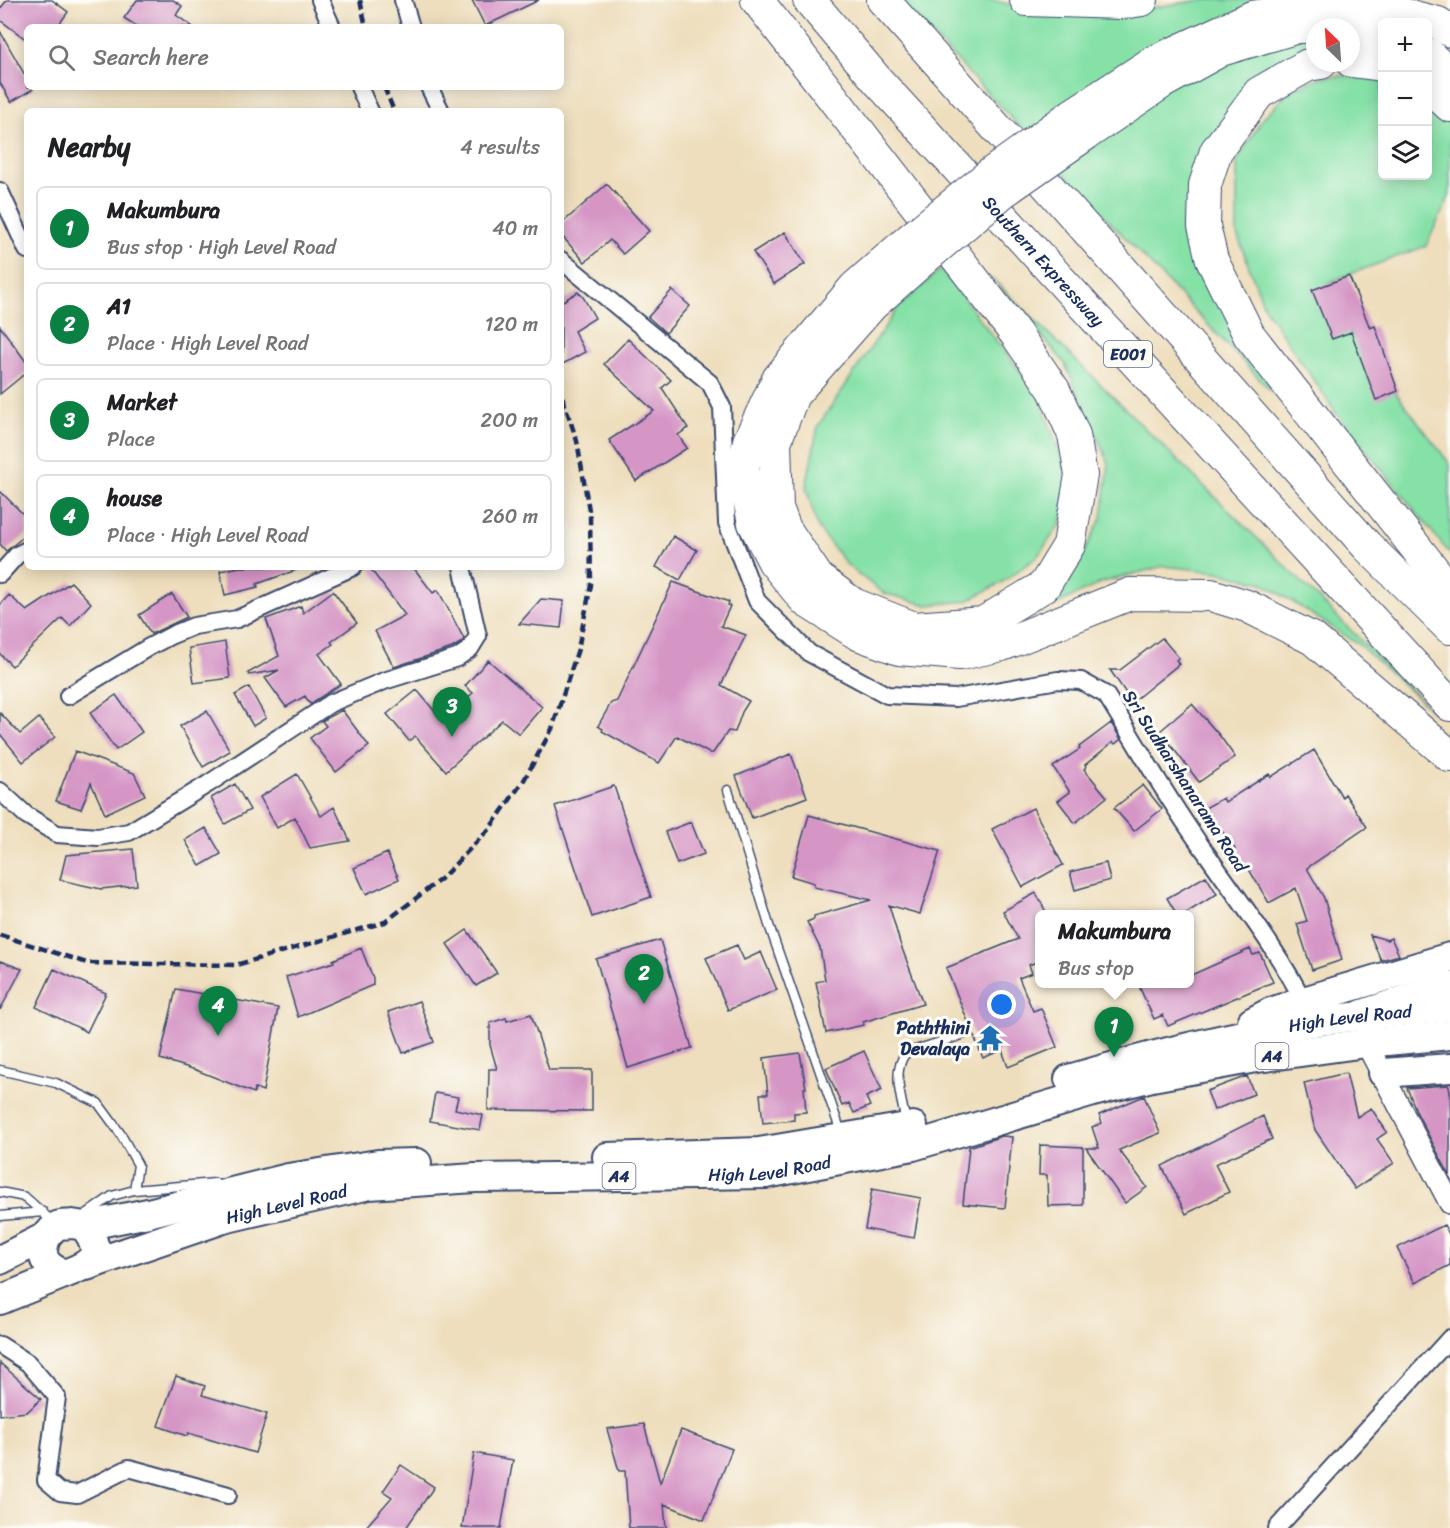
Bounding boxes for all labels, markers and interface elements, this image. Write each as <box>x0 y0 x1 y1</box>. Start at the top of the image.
north arrow <box>1306 18 1360 72</box>
map controls <box>1378 18 1432 180</box>
button: + <box>1378 18 1432 72</box>
search box <box>24 24 564 90</box>
text: Search here <box>93 38 209 77</box>
icon: search <box>45 41 78 74</box>
button: − <box>1378 72 1432 126</box>
text: Nearby <box>48 124 130 170</box>
button: layers <box>1378 126 1432 180</box>
text: 4 results <box>460 130 540 165</box>
street label: Southern Expressway <box>974 188 1113 335</box>
text: Makumbura <box>107 191 220 230</box>
text: 1 <box>65 211 74 246</box>
text: 40 m <box>492 211 538 246</box>
text: Bus stop · High Level Road <box>107 230 336 265</box>
text: A1 <box>107 287 131 326</box>
text: 2 <box>64 307 75 342</box>
text: 120 m <box>485 307 538 342</box>
text: Place · High Level Road <box>107 326 308 361</box>
road number: E001 <box>1104 341 1152 367</box>
text: Market <box>107 383 177 422</box>
text: 3 <box>64 403 75 438</box>
text: 200 m <box>481 403 538 438</box>
text: Place <box>107 422 155 457</box>
text: house <box>107 479 162 518</box>
text: 4 <box>63 499 76 534</box>
text: 260 m <box>482 499 538 534</box>
text: Place · High Level Road <box>107 518 308 553</box>
street label: Sri Sudharshanarama Road <box>1114 683 1257 880</box>
pin: 3 <box>432 688 472 737</box>
popup <box>1035 910 1194 988</box>
text: Makumbura <box>1058 912 1171 951</box>
text: Bus stop <box>1058 951 1134 986</box>
pin: 2 <box>624 954 664 1004</box>
pin: 4 <box>198 986 238 1036</box>
your location <box>987 990 1016 1019</box>
street label: High Level Road <box>1286 995 1415 1042</box>
pin: 1 <box>1094 1008 1134 1057</box>
place label: Paththini Devalaya <box>896 1012 971 1065</box>
temple icon: Paththini Devalaya <box>975 1023 1005 1053</box>
road number: A4 <box>1256 1043 1288 1069</box>
street label: High Level Road <box>708 1146 835 1191</box>
road number: A4 <box>602 1163 636 1189</box>
street label: High Level Road <box>223 1174 352 1234</box>

